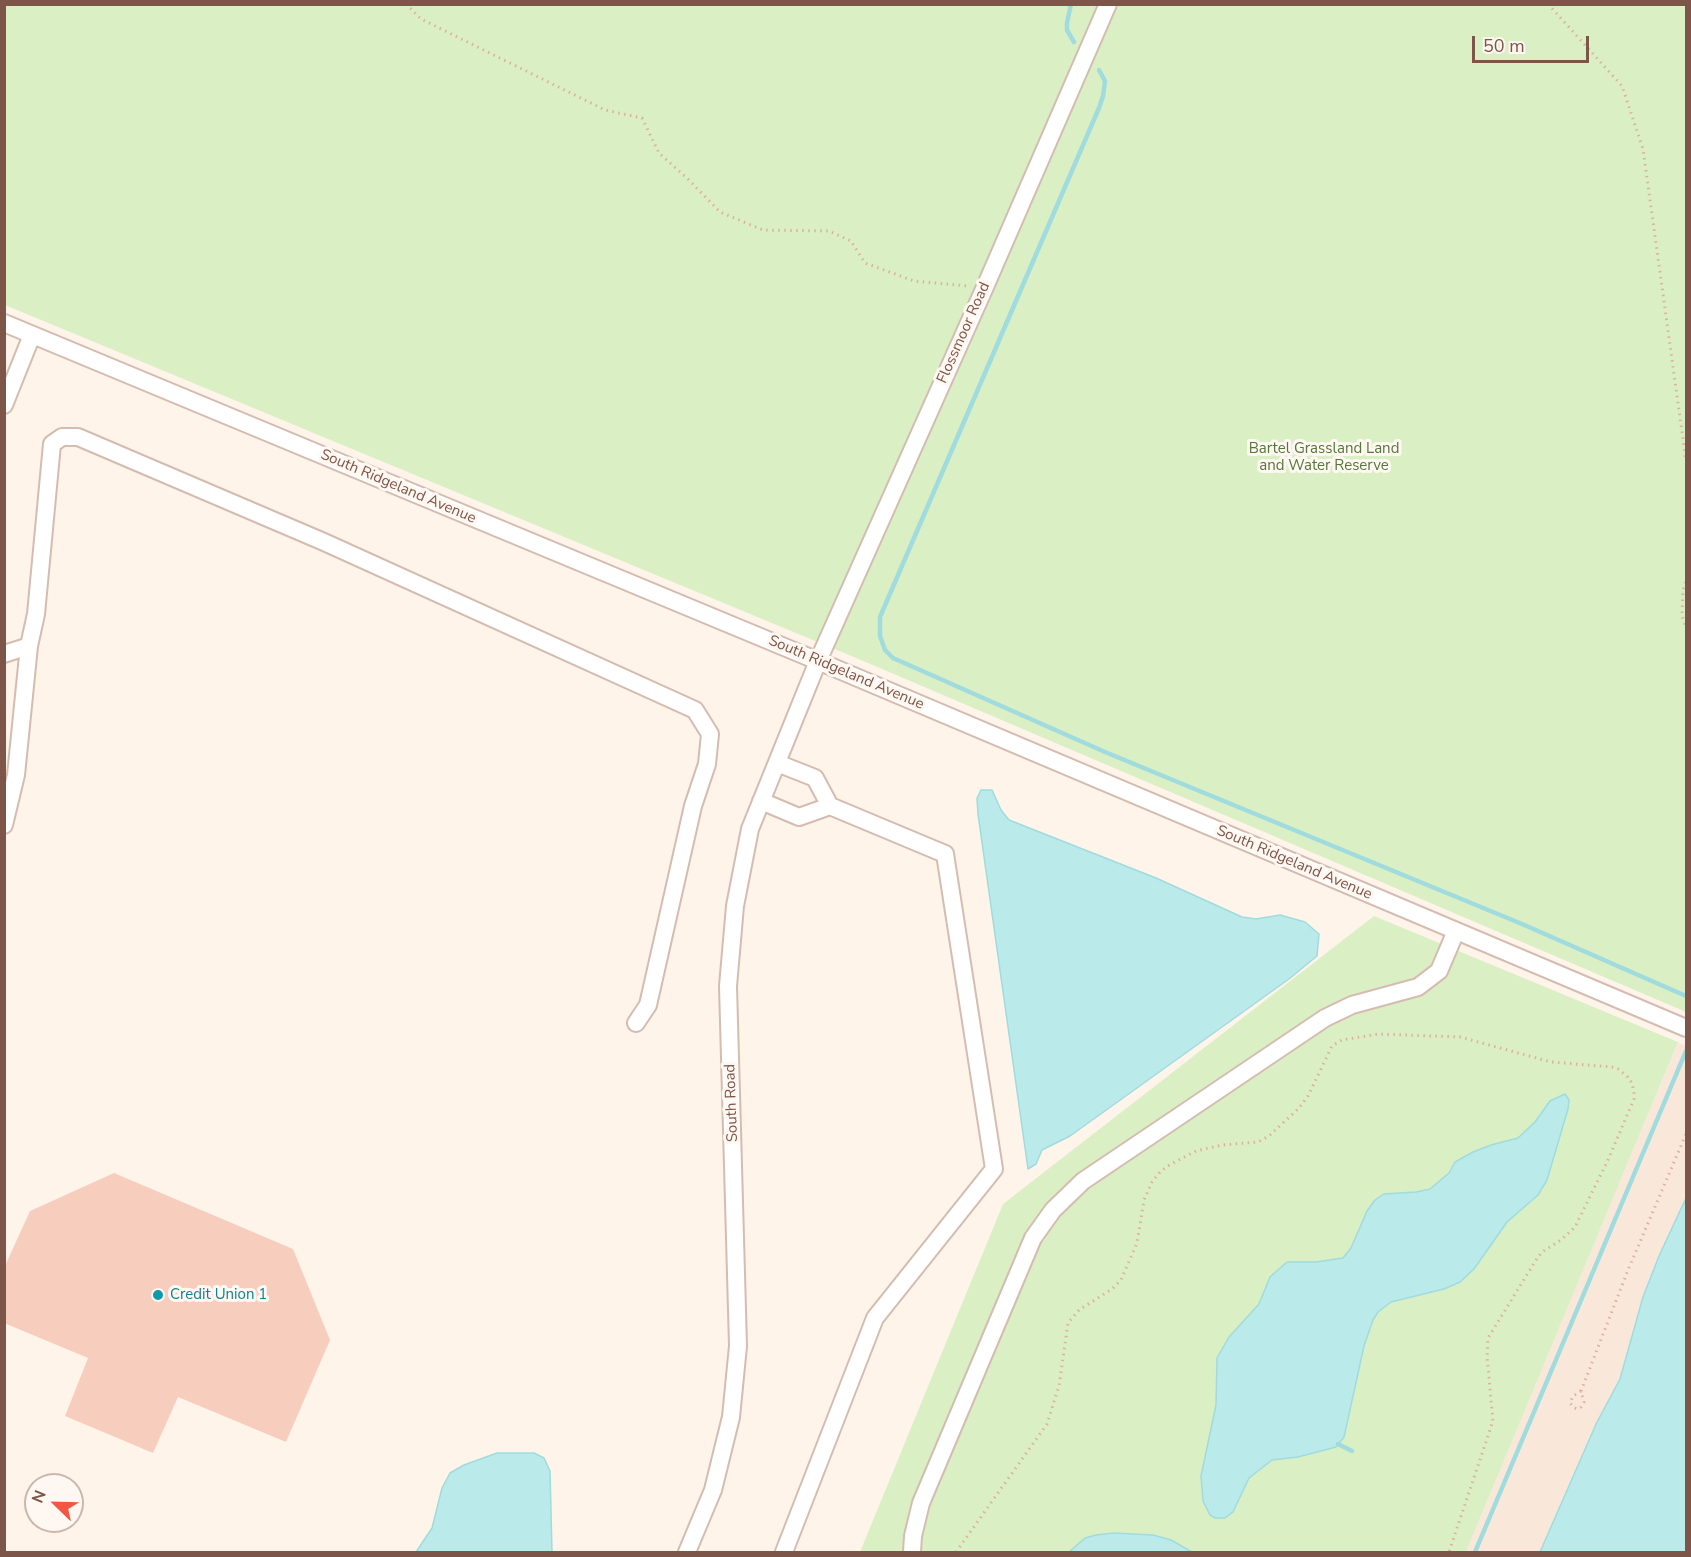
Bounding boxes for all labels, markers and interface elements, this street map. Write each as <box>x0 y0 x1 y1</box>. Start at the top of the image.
scale bar <box>1475 24 1592 62</box>
text: 50 m <box>1483 34 1525 58</box>
street label: Flossmoor Road <box>934 280 994 386</box>
park label: Bartel Grassland Land and Water Reserve <box>1249 440 1399 475</box>
street label: South Ridgeland Avenue <box>318 446 478 528</box>
street label: South Ridgeland Avenue <box>766 632 926 714</box>
street label: South Ridgeland Avenue <box>1214 822 1374 904</box>
street label: South Road <box>722 1063 742 1143</box>
place label: Credit Union 1 <box>170 1286 267 1304</box>
marker: Credit Union 1 <box>151 1288 165 1302</box>
north arrow <box>24 1473 84 1533</box>
text: N <box>27 1487 52 1507</box>

